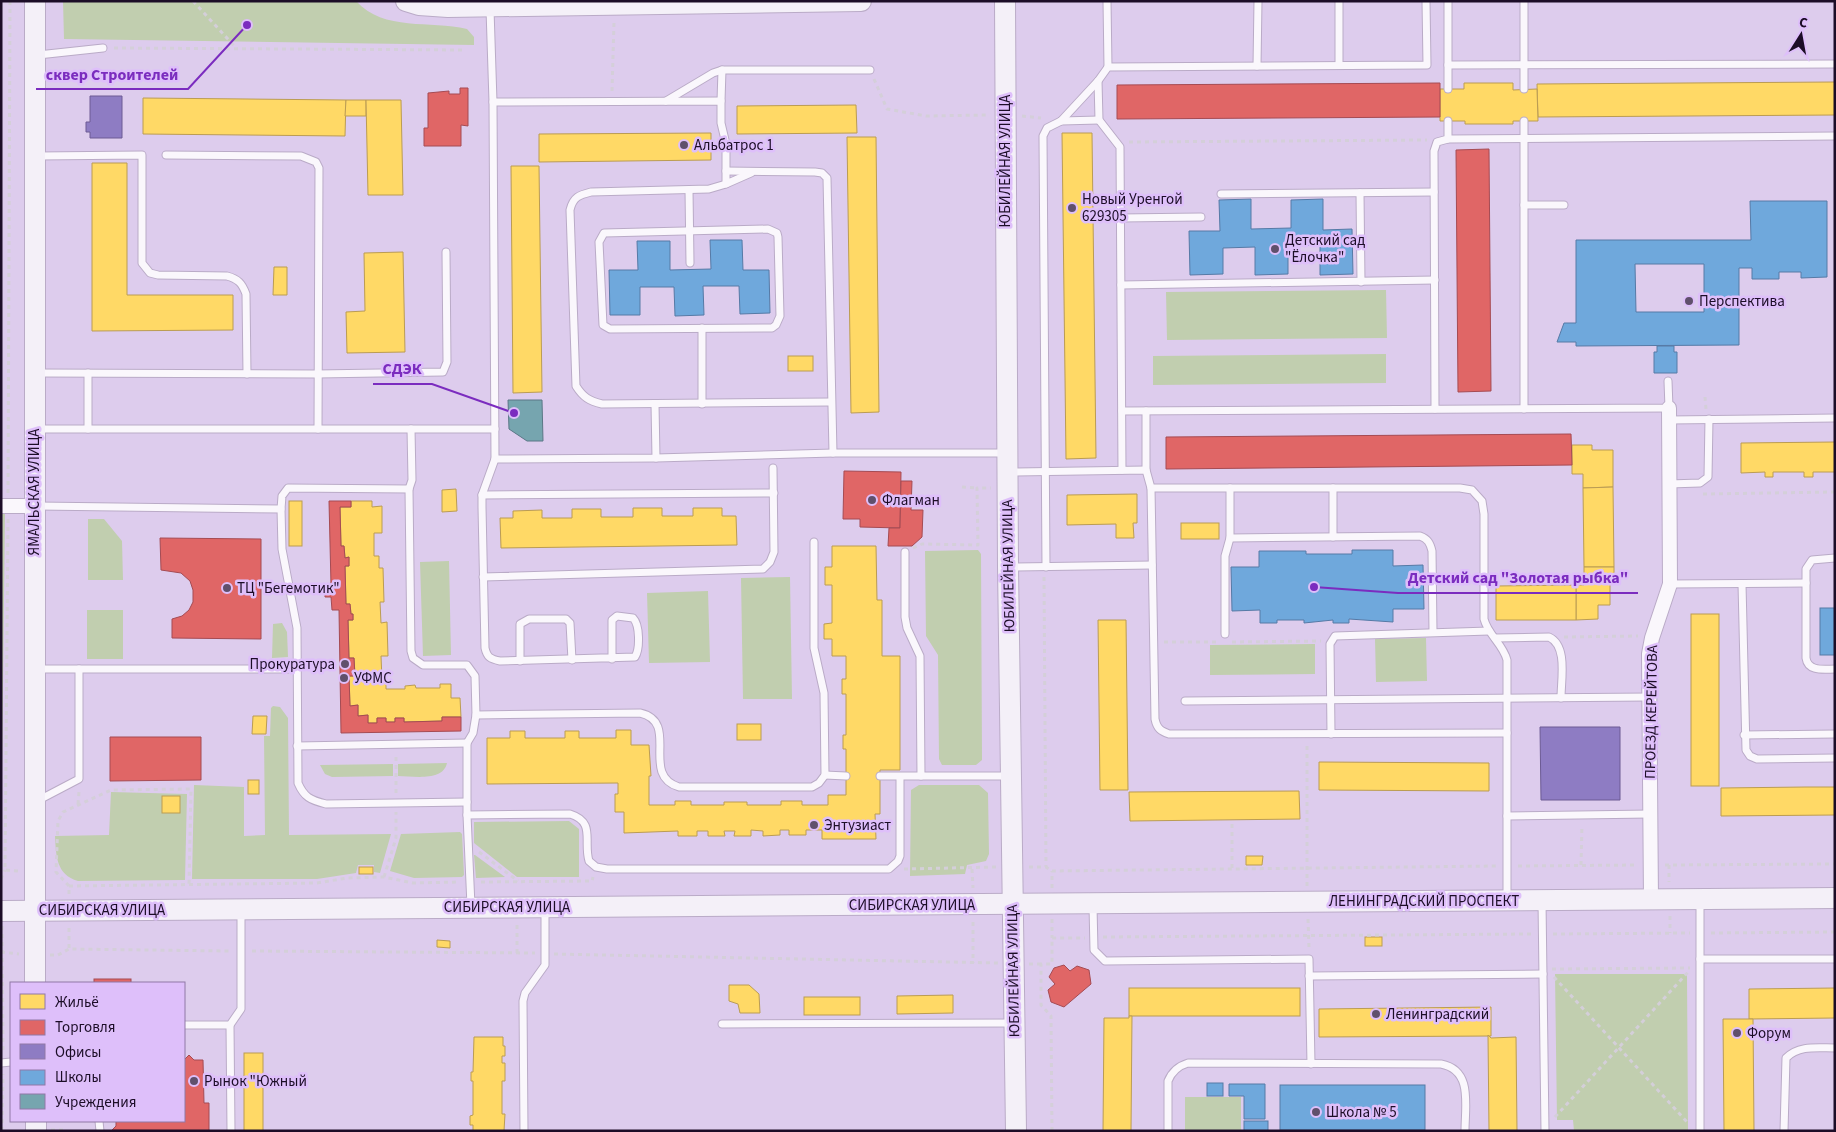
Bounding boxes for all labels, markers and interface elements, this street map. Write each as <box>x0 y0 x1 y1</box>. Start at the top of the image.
north arrow <box>1776 10 1826 60</box>
text: С <box>1797 13 1809 34</box>
callout: cквер Cтроителей <box>36 58 188 89</box>
text: cквер Cтроителей <box>46 64 178 86</box>
street label: ЮБИЛЕЙНАЯ УЛИЦА <box>995 94 1016 227</box>
place label: Альбатрос 1 <box>694 135 774 156</box>
marker: Альбатрос 1 <box>678 139 690 151</box>
place label: Новый Уренгой 629305 <box>1082 189 1183 227</box>
marker: Новый Уренгой 629305 <box>1066 202 1078 214</box>
place label: Детский сад "Ёлочка" <box>1285 230 1365 268</box>
marker: Детский сад "Ёлочка" <box>1269 243 1281 255</box>
place label: Перспектива <box>1699 291 1785 312</box>
marker: Перспектива <box>1683 295 1695 307</box>
callout: СДЭК <box>373 353 432 384</box>
text: СДЭК <box>382 358 422 380</box>
street label: ЯМАЛЬСКАЯ УЛИЦА <box>24 428 45 556</box>
place label: Флагман <box>882 490 940 511</box>
marker: Флагман <box>866 494 878 506</box>
street label: ЮБИЛЕЙНАЯ УЛИЦА <box>997 499 1020 633</box>
callout: Детский сад "Золотая рыбка" <box>1398 562 1638 593</box>
text: Детский сад "Золотая рыбка" <box>1408 567 1628 589</box>
place label: ТЦ "Бегемотик" <box>237 578 340 599</box>
marker: ТЦ "Бегемотик" <box>221 582 233 594</box>
street label: ПРОЕЗД КЕРЕЙТОВА <box>1640 644 1663 779</box>
place label: Прокуратура <box>250 654 335 675</box>
marker: Прокуратура <box>339 658 351 670</box>
place label: УФМС <box>354 668 392 689</box>
marker: УФМС <box>338 672 350 684</box>
place label: Энтузиаст <box>824 815 891 836</box>
marker: Энтузиаст <box>808 819 820 831</box>
street label: ЛЕНИНГРАДСКИЙ ПРОСПЕКТ <box>1329 891 1519 912</box>
street label: СИБИРСКАЯ УЛИЦА <box>849 895 976 916</box>
street label: СИБИРСКАЯ УЛИЦА <box>444 897 571 918</box>
street label: СИБИРСКАЯ УЛИЦА <box>39 900 166 921</box>
street label: ЮБИЛЕЙНАЯ УЛИЦА <box>1002 904 1025 1038</box>
legend <box>10 982 185 1122</box>
text: Жильё <box>55 992 99 1013</box>
place label: Ленинградский <box>1386 1004 1489 1025</box>
marker: Ленинградский <box>1370 1008 1382 1020</box>
text: Торговля <box>55 1017 115 1038</box>
place label: Форум <box>1747 1023 1791 1044</box>
marker: Форум <box>1731 1027 1743 1039</box>
text: Офисы <box>55 1042 101 1063</box>
text: Школы <box>55 1067 102 1088</box>
place label: Рынок "Южный <box>204 1071 307 1092</box>
marker: Рынок "Южный <box>188 1075 200 1087</box>
text: Учреждения <box>55 1092 136 1113</box>
place label: Школа № 5 <box>1326 1102 1397 1123</box>
marker: Школа № 5 <box>1310 1106 1322 1118</box>

